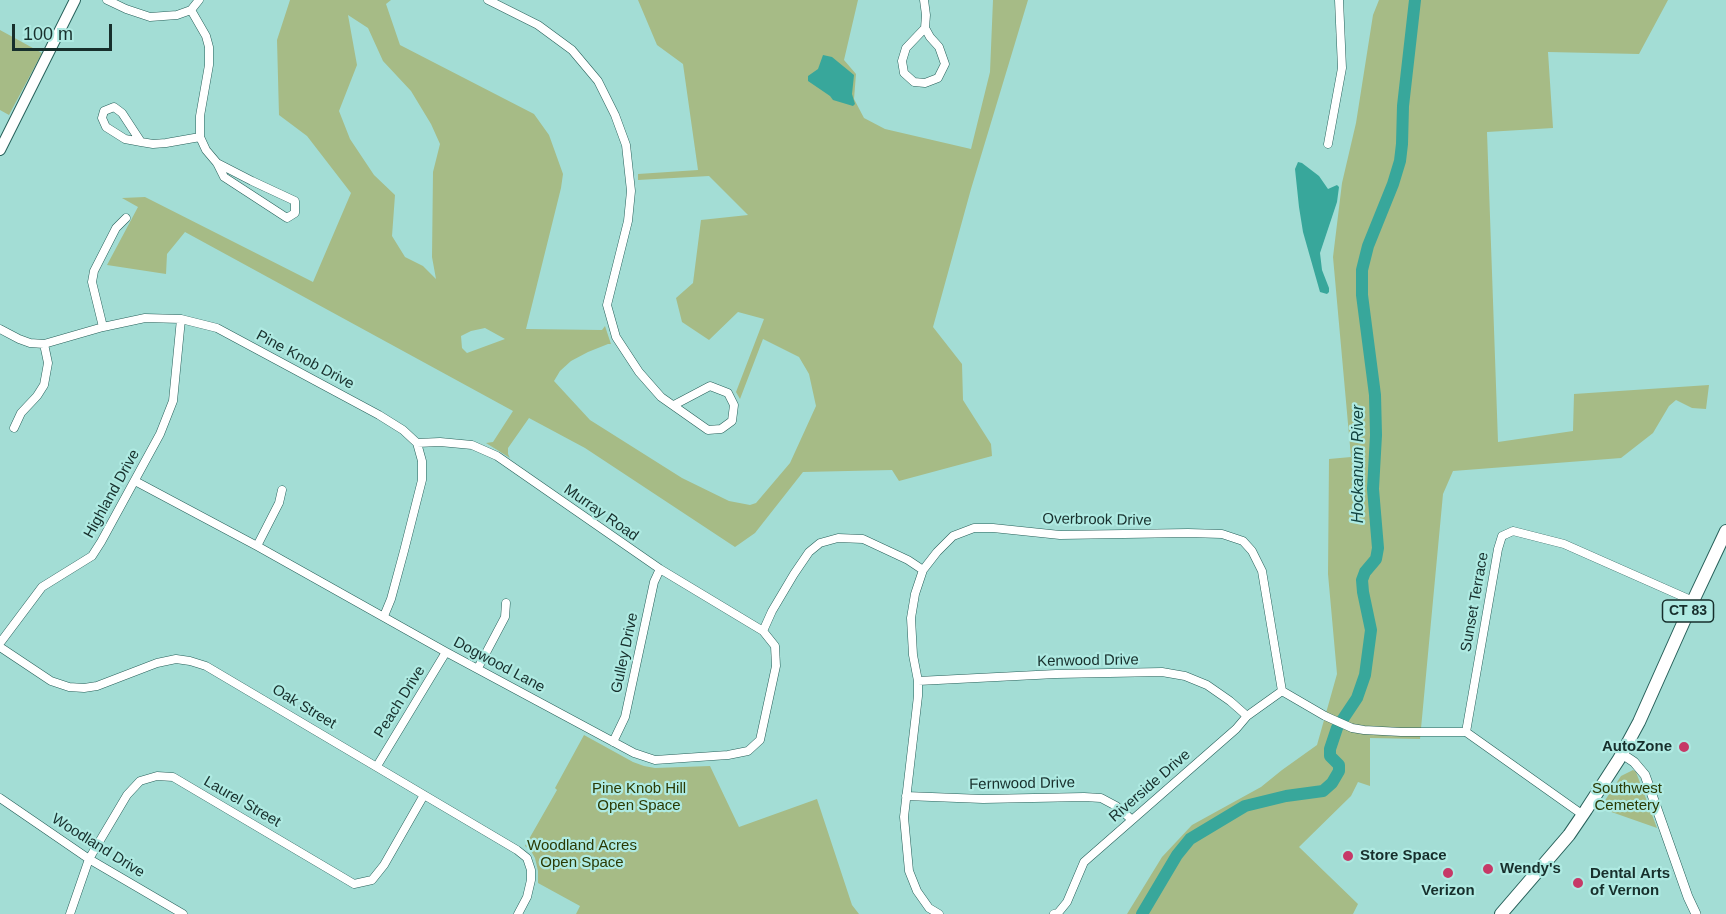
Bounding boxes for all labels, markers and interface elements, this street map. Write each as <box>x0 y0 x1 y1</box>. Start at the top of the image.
scale bar <box>15 12 116 50</box>
text: 100 m <box>23 24 73 44</box>
street label: Pine Knob Drive <box>253 327 357 393</box>
water label: Hockanum River <box>1349 405 1369 523</box>
street label: Highland Drive <box>80 447 144 541</box>
street label: Murray Road <box>560 481 642 545</box>
street label: Overbrook Drive <box>1042 510 1152 530</box>
street label: Sunset Terrace <box>1457 551 1493 653</box>
road number: CT 83 <box>1662 600 1714 622</box>
street label: Gulley Drive <box>608 611 642 695</box>
street label: Dogwood Lane <box>450 633 548 697</box>
street label: Kenwood Drive <box>1037 651 1139 671</box>
street label: Peach Drive <box>371 663 429 741</box>
street label: Oak Street <box>269 681 339 733</box>
place label: AutoZone <box>1602 738 1672 756</box>
marker: AutoZone <box>1677 740 1691 754</box>
street label: Riverside Drive <box>1106 746 1194 826</box>
street label: Laurel Street <box>200 773 284 831</box>
street label: Fernwood Drive <box>969 774 1075 794</box>
park label: Pine Knob Hill Open Space <box>592 780 686 815</box>
park label: Southwest Cemetery <box>1592 780 1662 815</box>
street label: Woodland Drive <box>48 810 148 882</box>
park label: Woodland Acres Open Space <box>527 837 637 872</box>
place label: Store Space <box>1360 847 1447 865</box>
marker: Store Space <box>1341 849 1355 863</box>
place label: Wendy's <box>1500 860 1561 878</box>
marker: Wendy's <box>1481 862 1495 876</box>
place label: Dental Arts of Vernon <box>1590 865 1670 900</box>
marker: Verizon <box>1441 866 1455 880</box>
marker: Dental Arts of Vernon <box>1571 876 1585 890</box>
place label: Verizon <box>1421 882 1475 900</box>

